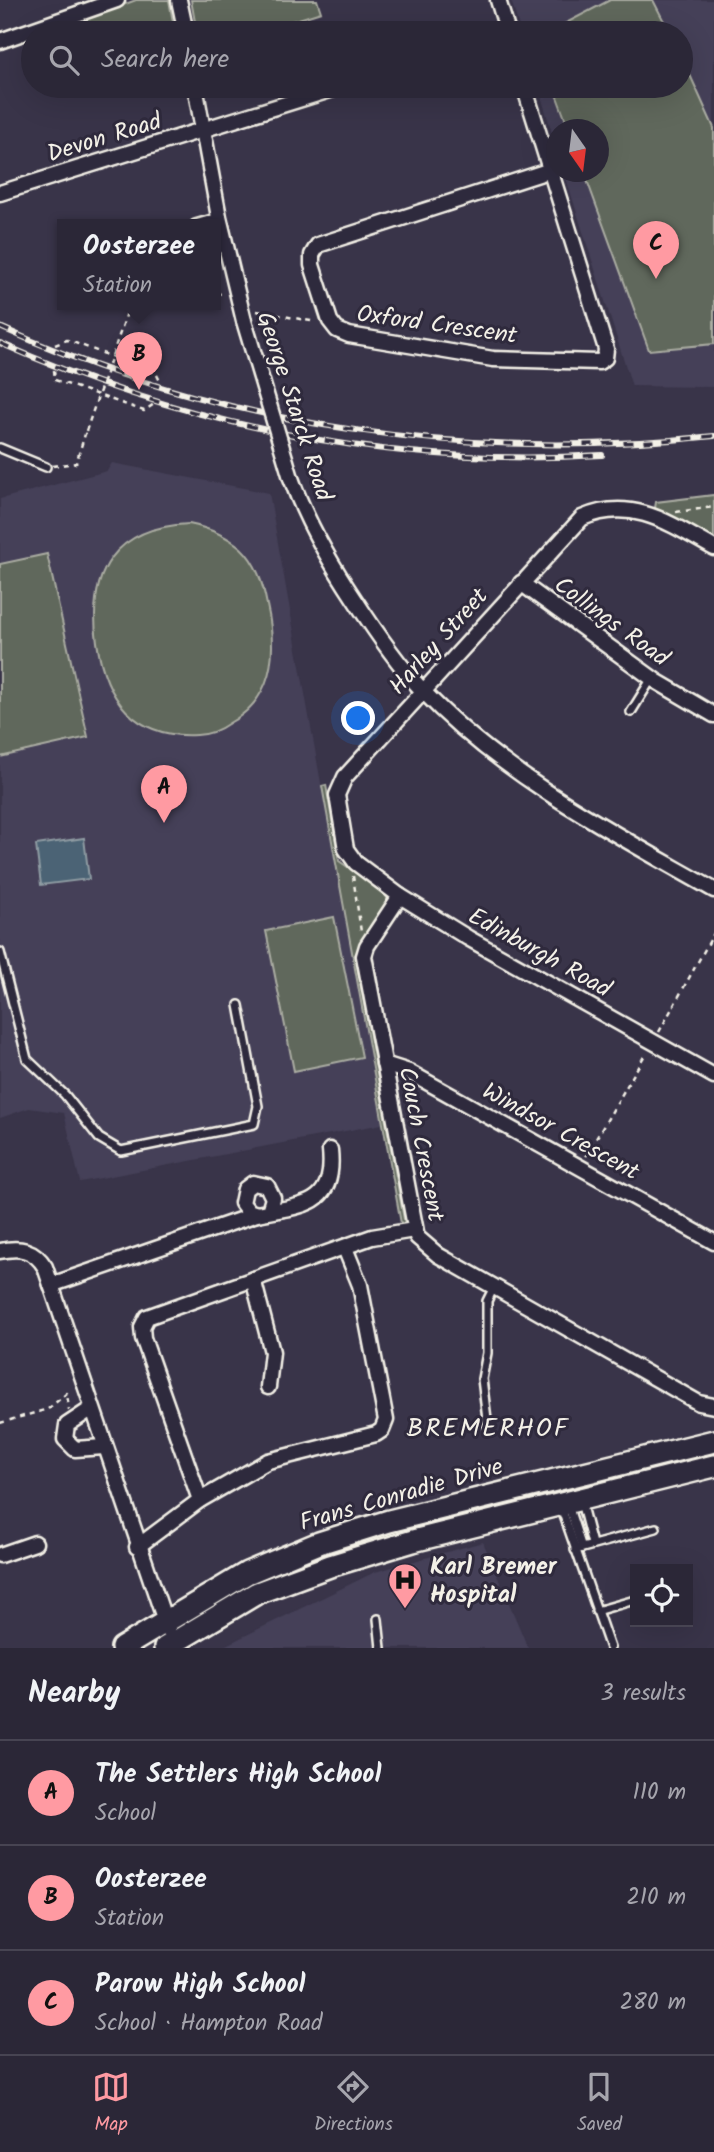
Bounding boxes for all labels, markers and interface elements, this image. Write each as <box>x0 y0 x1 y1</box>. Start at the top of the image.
search box <box>21 21 693 98</box>
text: Search here <box>101 39 229 81</box>
icon: search <box>45 41 83 79</box>
street label: Devon Road <box>42 102 167 174</box>
north arrow <box>546 119 609 182</box>
popup <box>57 219 221 310</box>
pin: C <box>633 221 679 279</box>
text: Oosterzee <box>83 226 195 268</box>
text: Station <box>83 268 152 304</box>
street label: Oxford Crescent <box>354 295 520 356</box>
street label: George Starck Road <box>245 307 343 507</box>
pin: B <box>116 332 162 390</box>
street label: Collings Road <box>545 567 678 678</box>
street label: Harley Street <box>380 579 499 705</box>
your location <box>341 701 375 735</box>
pin: A <box>141 765 187 823</box>
street label: Edinburgh Road <box>460 898 619 1009</box>
street label: Couch Crescent <box>386 1064 455 1226</box>
street label: Windsor Crescent <box>474 1073 647 1192</box>
district label: BREMERHOF <box>407 1408 570 1450</box>
street label: Frans Conradie Drive <box>295 1448 508 1543</box>
place label: Karl Bremer Hospital <box>430 1548 558 1615</box>
hospital icon: Karl Bremer Hospital <box>386 1561 424 1610</box>
map controls <box>630 1564 693 1627</box>
button: locate <box>630 1564 693 1627</box>
text: Nearby <box>28 1670 120 1718</box>
text: 3 results <box>600 1676 686 1712</box>
text: The Settlers High School <box>95 1754 381 1796</box>
text: A <box>44 1775 58 1811</box>
text: 110 m <box>633 1775 686 1811</box>
text: School <box>95 1796 156 1832</box>
text: Oosterzee <box>95 1859 207 1901</box>
text: B <box>44 1880 58 1916</box>
text: 210 m <box>626 1880 686 1916</box>
text: Station <box>95 1901 164 1937</box>
text: Parow High School <box>95 1964 305 2006</box>
text: C <box>44 1985 58 2021</box>
text: 280 m <box>620 1985 686 2021</box>
text: School · Hampton Road <box>95 2006 323 2042</box>
tab: Map <box>92 2068 130 2140</box>
tab: Directions <box>314 2068 393 2140</box>
tab: Saved <box>577 2068 622 2140</box>

